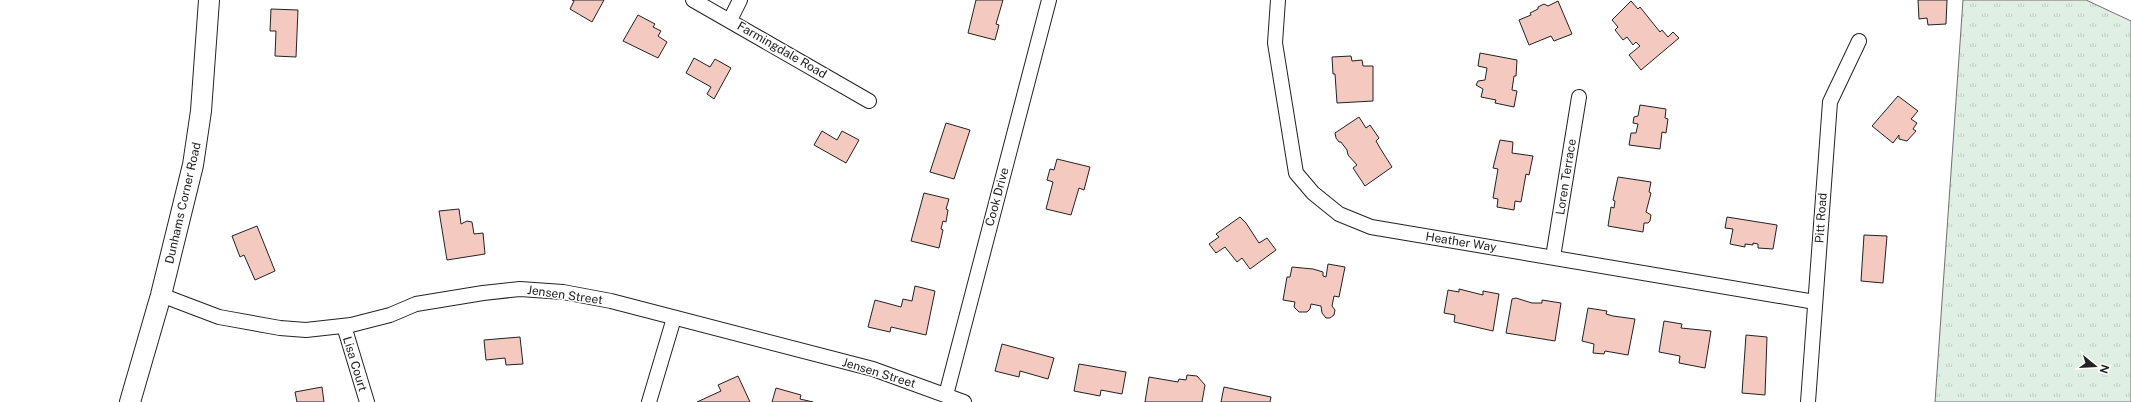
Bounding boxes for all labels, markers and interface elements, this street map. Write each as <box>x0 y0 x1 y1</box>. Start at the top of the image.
street label: Farmingdale Road <box>735 19 829 81</box>
street label: Loren Terrace <box>1553 138 1579 216</box>
street label: Dunhams Corner Road <box>162 141 204 265</box>
street label: Cook Drive <box>982 166 1012 228</box>
street label: Pitt Road <box>1812 192 1830 244</box>
street label: Heather Way <box>1424 229 1498 255</box>
street label: Jensen Street <box>526 283 604 307</box>
street label: Lisa Court <box>340 335 370 394</box>
north arrow <box>2075 346 2115 386</box>
street label: Jensen Street <box>841 355 918 391</box>
text: N <box>2097 363 2112 375</box>

